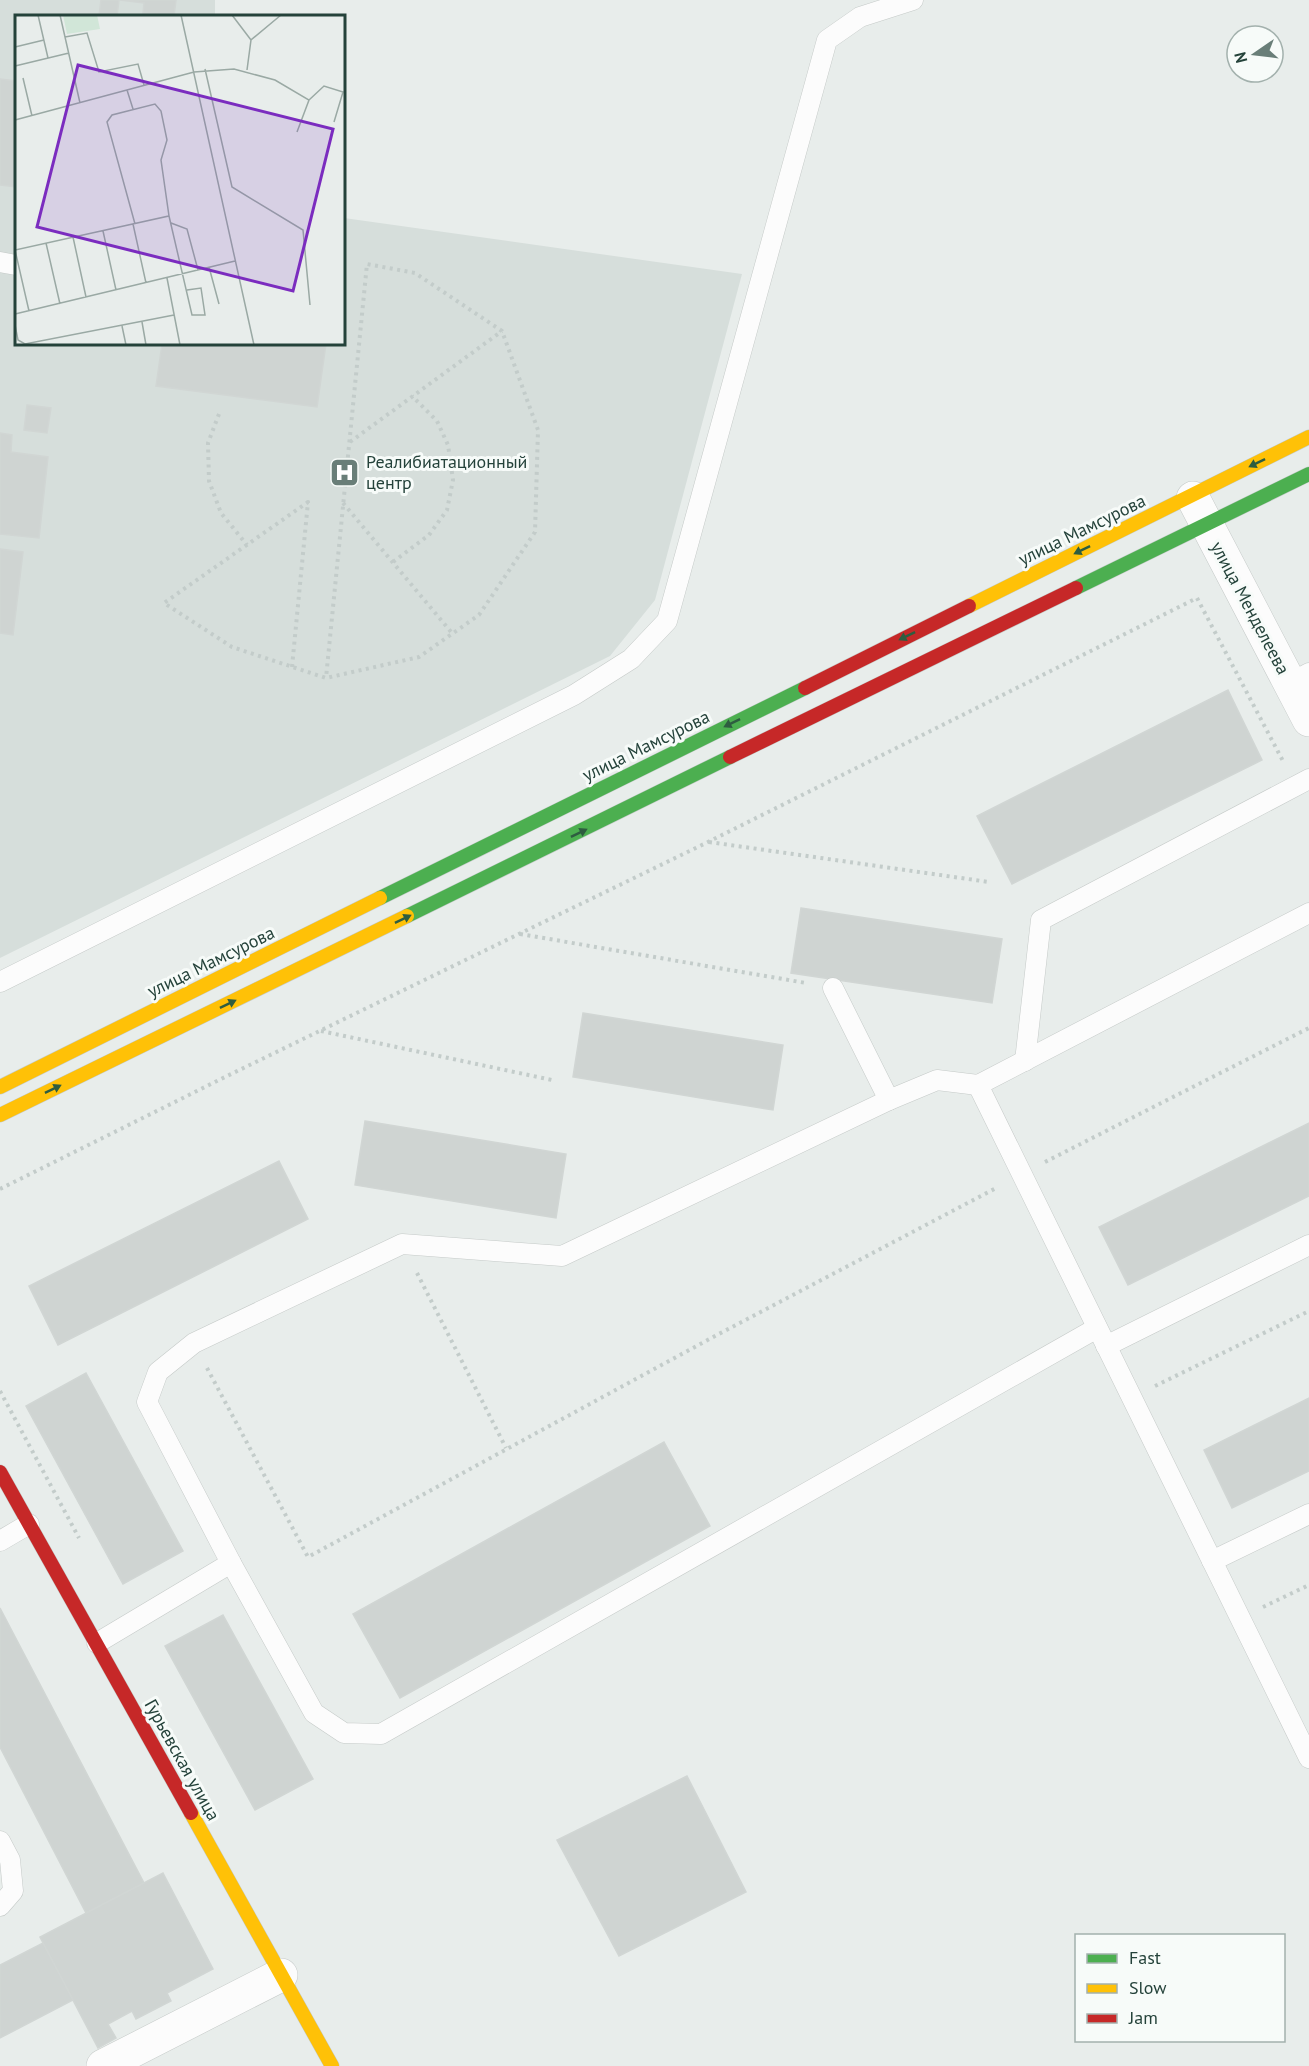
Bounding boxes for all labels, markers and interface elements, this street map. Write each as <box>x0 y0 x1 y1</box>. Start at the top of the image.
inset map <box>15 15 345 345</box>
north arrow <box>1225 24 1285 84</box>
text: N <box>1229 50 1251 65</box>
place label: Реалибиатационный центр <box>366 450 527 494</box>
hospital icon: Реалибиатационный центр <box>329 456 361 488</box>
one-way arrow <box>1248 459 1265 468</box>
street label: улица Мамсурова <box>1014 489 1149 570</box>
street label: улица Менделеева <box>1206 537 1295 678</box>
one-way arrow <box>1073 545 1090 554</box>
one-way arrow <box>898 631 916 641</box>
street label: улица Мамсурова <box>578 705 713 786</box>
one-way arrow <box>724 718 741 728</box>
one-way arrow <box>570 829 587 838</box>
one-way arrow <box>395 914 412 923</box>
street label: улица Мамсурова <box>143 921 278 1002</box>
one-way arrow <box>219 999 237 1009</box>
one-way arrow <box>44 1085 61 1094</box>
street label: Гурьевская улица <box>140 1695 225 1824</box>
legend <box>1075 1934 1285 2042</box>
text: Fast <box>1129 1946 1161 1969</box>
text: Slow <box>1129 1976 1167 1999</box>
text: Jam <box>1128 2006 1158 2029</box>

